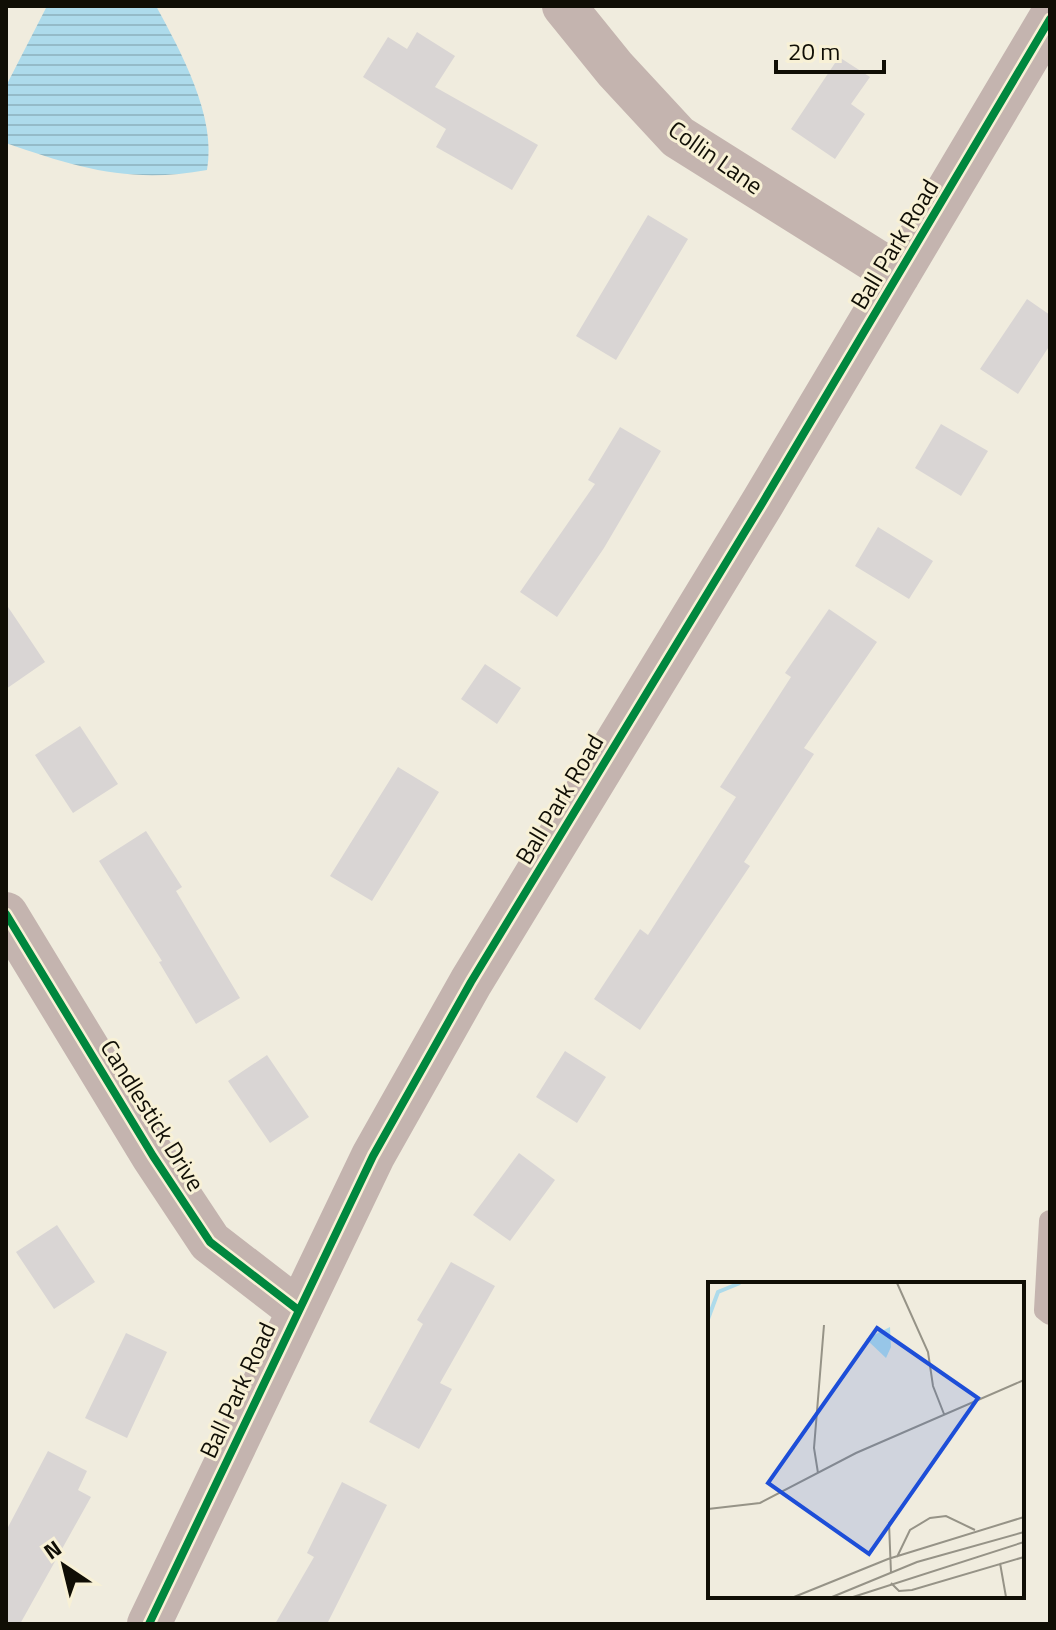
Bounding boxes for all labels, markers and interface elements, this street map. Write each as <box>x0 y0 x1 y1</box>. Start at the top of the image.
scale bar <box>776 24 884 74</box>
text: 20 m <box>788 33 840 69</box>
street label: Collin Lane <box>661 111 771 203</box>
street label: Ball Park Road <box>841 172 947 316</box>
street label: Ball Park Road <box>506 727 612 871</box>
street label: Candlestick Drive <box>92 1032 214 1198</box>
inset map <box>708 1282 1024 1598</box>
street label: Ball Park Road <box>190 1316 284 1464</box>
north arrow <box>24 1526 104 1606</box>
text: N <box>37 1531 69 1568</box>

